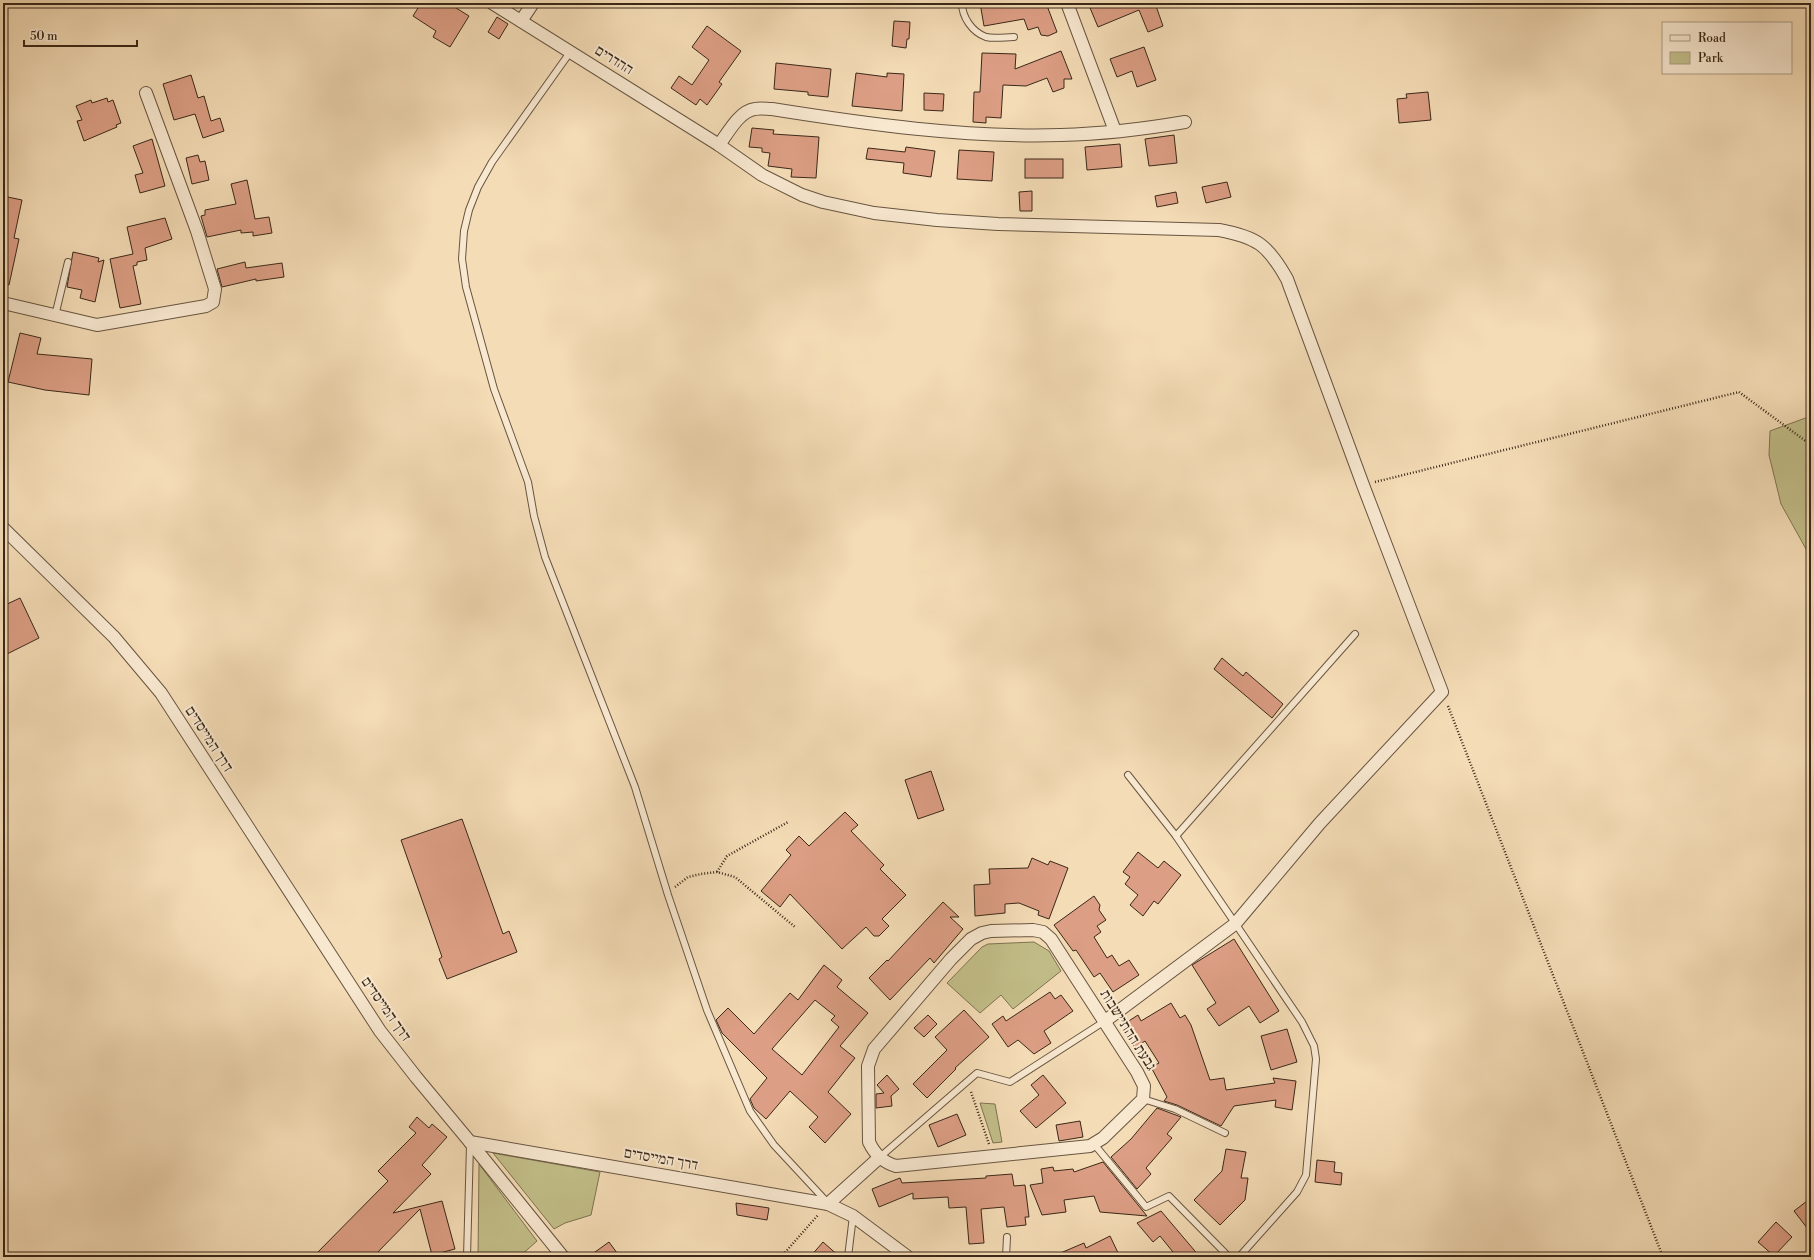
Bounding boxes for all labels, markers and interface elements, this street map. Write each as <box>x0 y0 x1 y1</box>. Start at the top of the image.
scale bar <box>24 22 137 48</box>
legend <box>1662 22 1792 74</box>
text: 50 m <box>30 29 58 44</box>
text: Road <box>1698 31 1726 46</box>
street label: ההדרים <box>591 41 637 79</box>
text: Park <box>1698 51 1724 66</box>
street label: דרך המייסדים <box>181 702 237 776</box>
street label: דרך המייסדים <box>357 973 415 1045</box>
street label: גבעת ההתיישבות <box>1095 986 1161 1074</box>
street label: דרך המייסדים <box>622 1143 700 1175</box>

